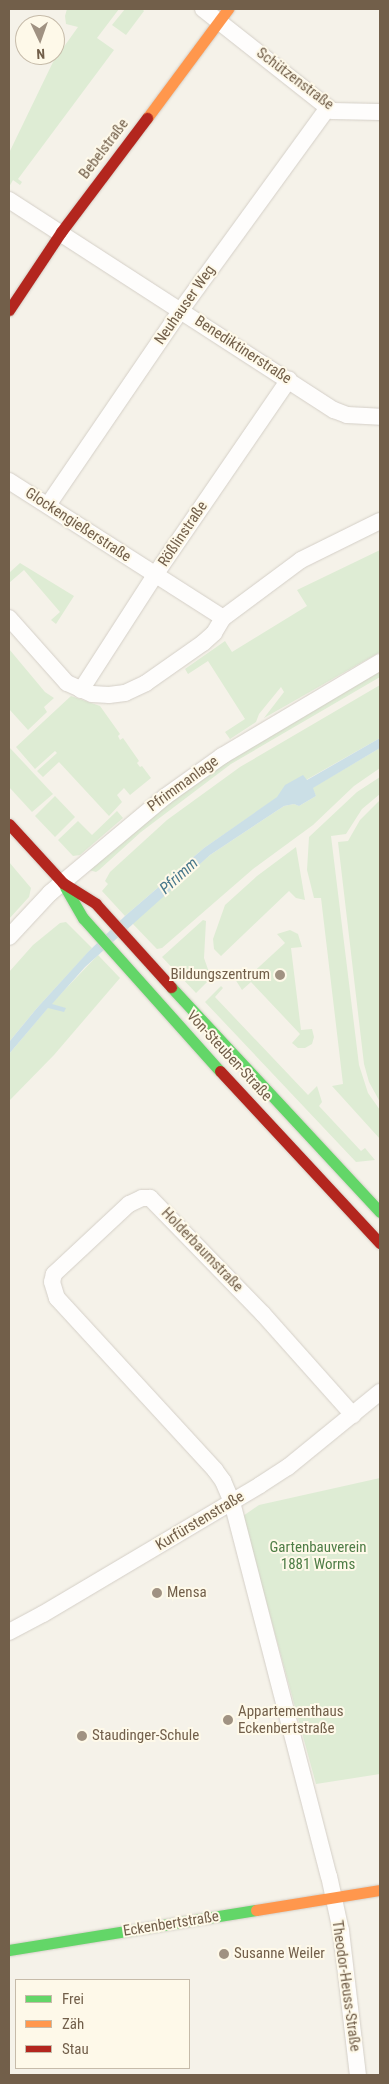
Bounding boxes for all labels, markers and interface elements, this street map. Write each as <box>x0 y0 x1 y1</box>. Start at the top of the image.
north arrow <box>15 15 65 65</box>
street label: Schützenstraße <box>253 44 337 114</box>
text: N <box>36 46 45 62</box>
street label: Bebelstraße <box>76 115 132 183</box>
street label: Neuhauser Weg <box>151 262 219 348</box>
street label: Benediktinerstraße <box>191 312 295 388</box>
street label: Glockengießerstraße <box>22 484 134 566</box>
street label: Rößlinstraße <box>155 498 211 570</box>
street label: Pfrimmanlage <box>144 752 222 816</box>
water label: Pfrimm <box>156 854 202 898</box>
place label: Bildungszentrum <box>170 966 270 984</box>
marker: Bildungszentrum <box>274 969 286 981</box>
street label: Von-Steuben-Straße <box>183 1007 275 1105</box>
street label: Holderbaumstraße <box>157 1204 247 1296</box>
street label: Kurfürstenstraße <box>153 1488 247 1554</box>
park label: Gartenbauverein 1881 Worms <box>269 1538 367 1573</box>
place label: Mensa <box>167 1584 207 1602</box>
marker: Mensa <box>151 1587 163 1599</box>
place label: Appartementhaus Eckenbertstraße <box>238 1702 344 1737</box>
marker: Appartementhaus Eckenbertstraße <box>222 1714 234 1726</box>
place label: Staudinger-Schule <box>92 1727 199 1745</box>
marker: Staudinger-Schule <box>76 1730 88 1742</box>
street label: Eckenbertstraße <box>122 1908 220 1940</box>
street label: Theodor-Heuss-Straße <box>328 1919 364 2053</box>
place label: Susanne Weiler <box>234 1945 325 1963</box>
marker: Susanne Weiler <box>218 1948 230 1960</box>
legend <box>15 1979 190 2069</box>
text: Frei <box>62 1990 84 2008</box>
text: Zäh <box>62 2015 84 2033</box>
text: Stau <box>62 2040 89 2058</box>

